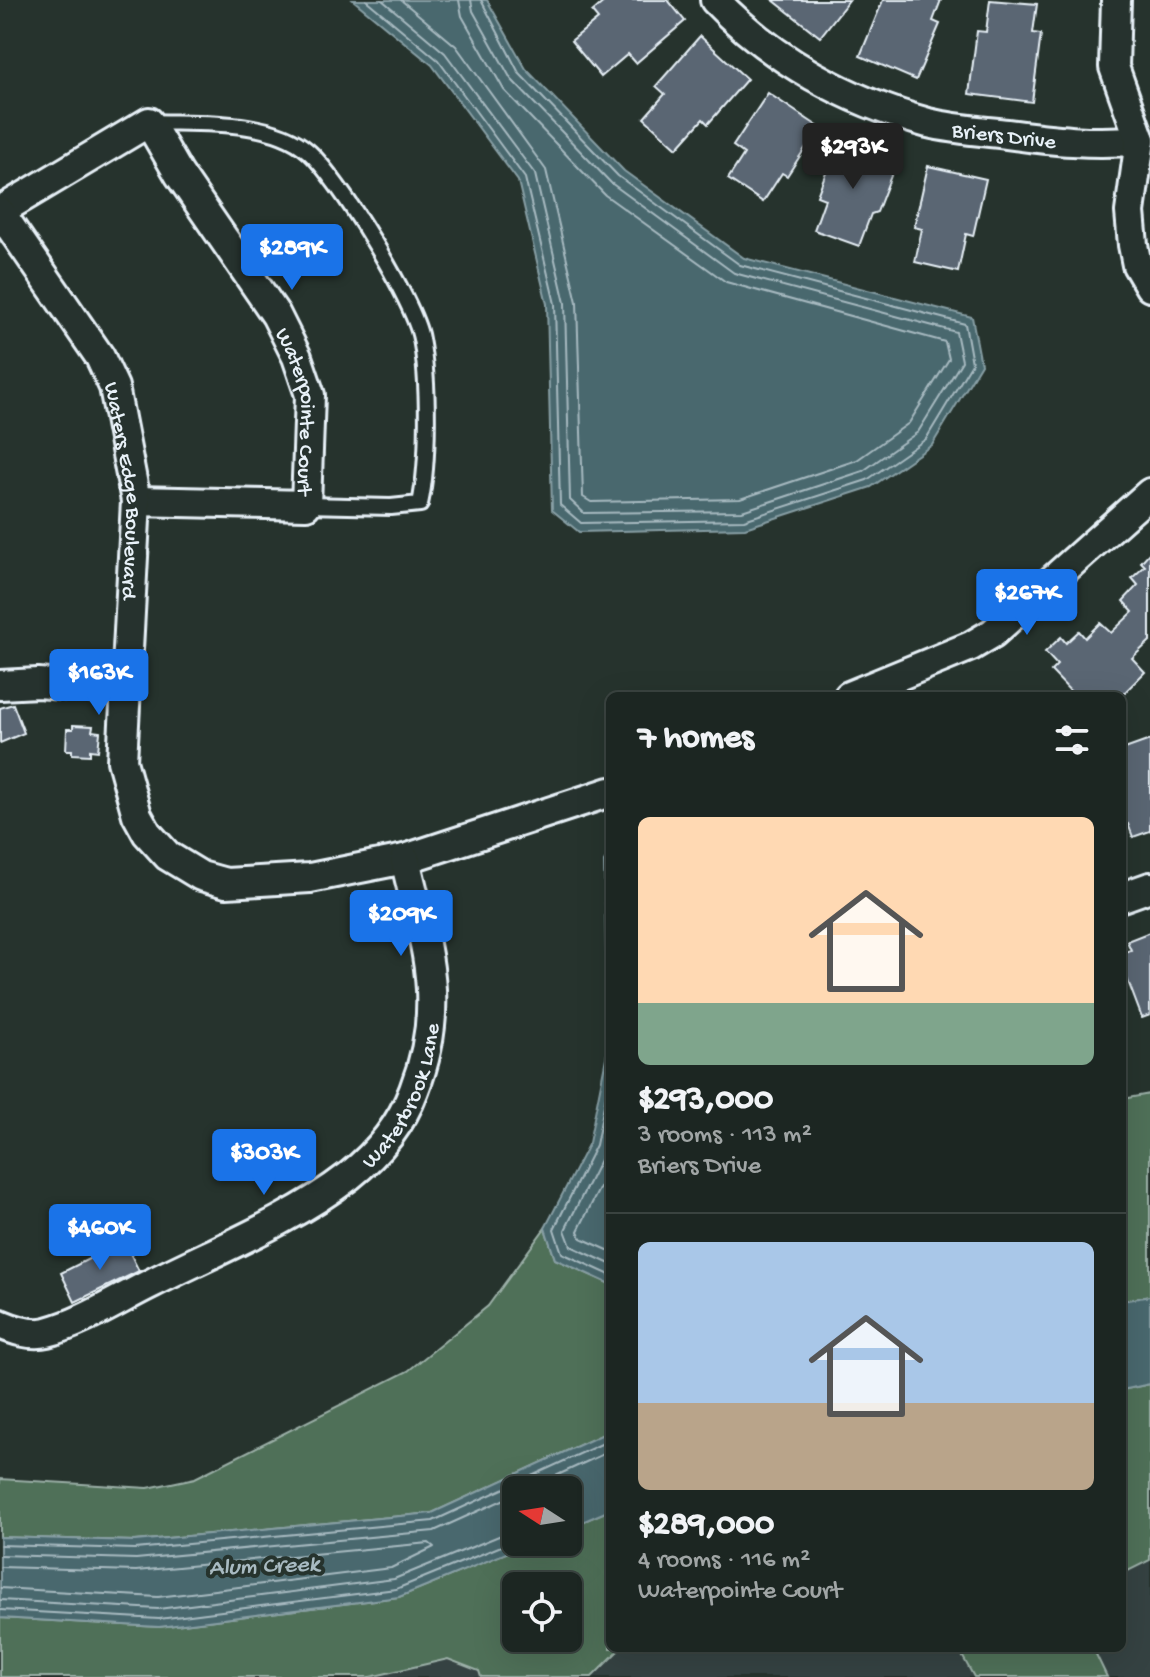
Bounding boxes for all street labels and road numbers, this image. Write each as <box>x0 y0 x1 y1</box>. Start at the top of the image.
street label: Briers Drive <box>949 119 1058 157</box>
street label: Waterpointe Court <box>267 324 319 498</box>
street label: Waters Edge Boulevard <box>96 380 145 602</box>
street label: Waterbrook Lane <box>358 1022 447 1175</box>

